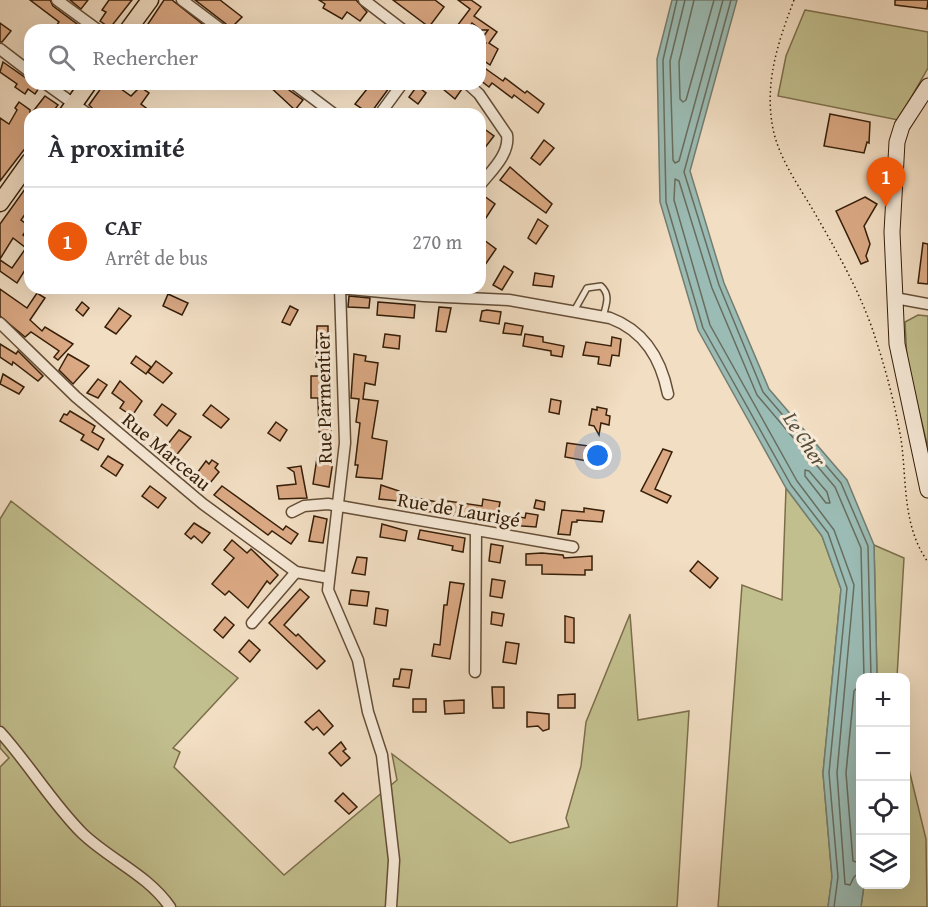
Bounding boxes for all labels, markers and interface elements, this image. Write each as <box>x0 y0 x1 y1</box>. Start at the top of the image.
search box <box>24 24 486 90</box>
icon: search <box>45 41 78 74</box>
text: Rechercher <box>93 41 198 73</box>
text: À proximité <box>48 128 185 167</box>
pin: 1 <box>866 158 906 207</box>
text: CAF <box>105 211 142 243</box>
text: 1 <box>62 227 73 256</box>
text: 270 m <box>412 227 462 256</box>
text: Arrêt de bus <box>105 243 208 272</box>
street label: Rue Parmentier <box>307 332 339 464</box>
street label: Rue Marceau <box>116 405 218 497</box>
water label: Le Cher <box>775 405 835 473</box>
your location <box>583 441 612 470</box>
street label: Rue de Laurigé <box>396 484 522 534</box>
map controls <box>856 673 910 889</box>
button: + <box>856 673 910 727</box>
button: − <box>856 727 910 781</box>
button: locate <box>856 781 910 835</box>
button: layers <box>856 835 910 889</box>

